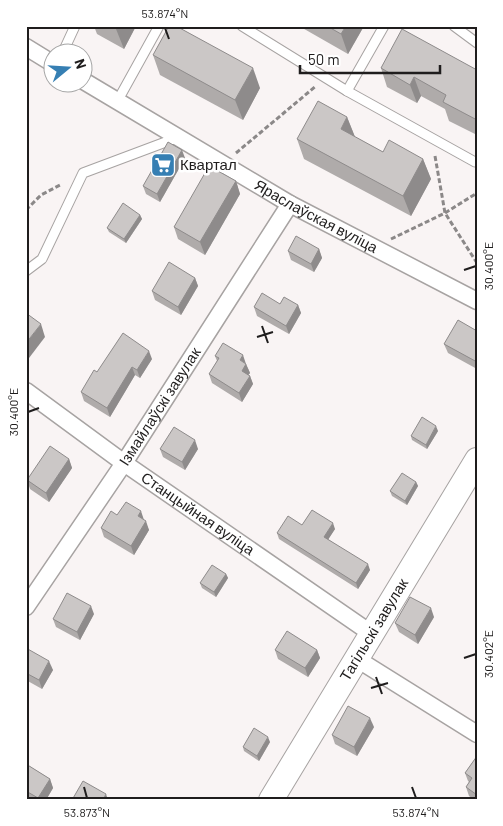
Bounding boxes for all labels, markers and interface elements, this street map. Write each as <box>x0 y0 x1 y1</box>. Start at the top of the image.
text: 53.874°N <box>142 6 188 20</box>
north arrow <box>42 42 92 92</box>
scale bar <box>300 42 440 74</box>
text: 50 m <box>308 50 340 68</box>
text: N <box>71 57 90 71</box>
supermarket icon: Квартал <box>150 152 176 178</box>
place label: Квартал <box>180 155 237 173</box>
street label: Яраслаўская вуліца <box>252 175 382 256</box>
text: 30.400°E <box>481 242 495 290</box>
street label: Ізмайлаўскі завулак <box>115 343 204 469</box>
text: 30.400°E <box>6 388 20 436</box>
street label: Станцыйная вуліца <box>138 468 259 559</box>
street label: Тагільскі завулак <box>335 574 411 684</box>
text: 30.402°E <box>481 630 495 678</box>
text: 53.873°N <box>64 805 110 819</box>
text: 53.874°N <box>393 805 439 819</box>

